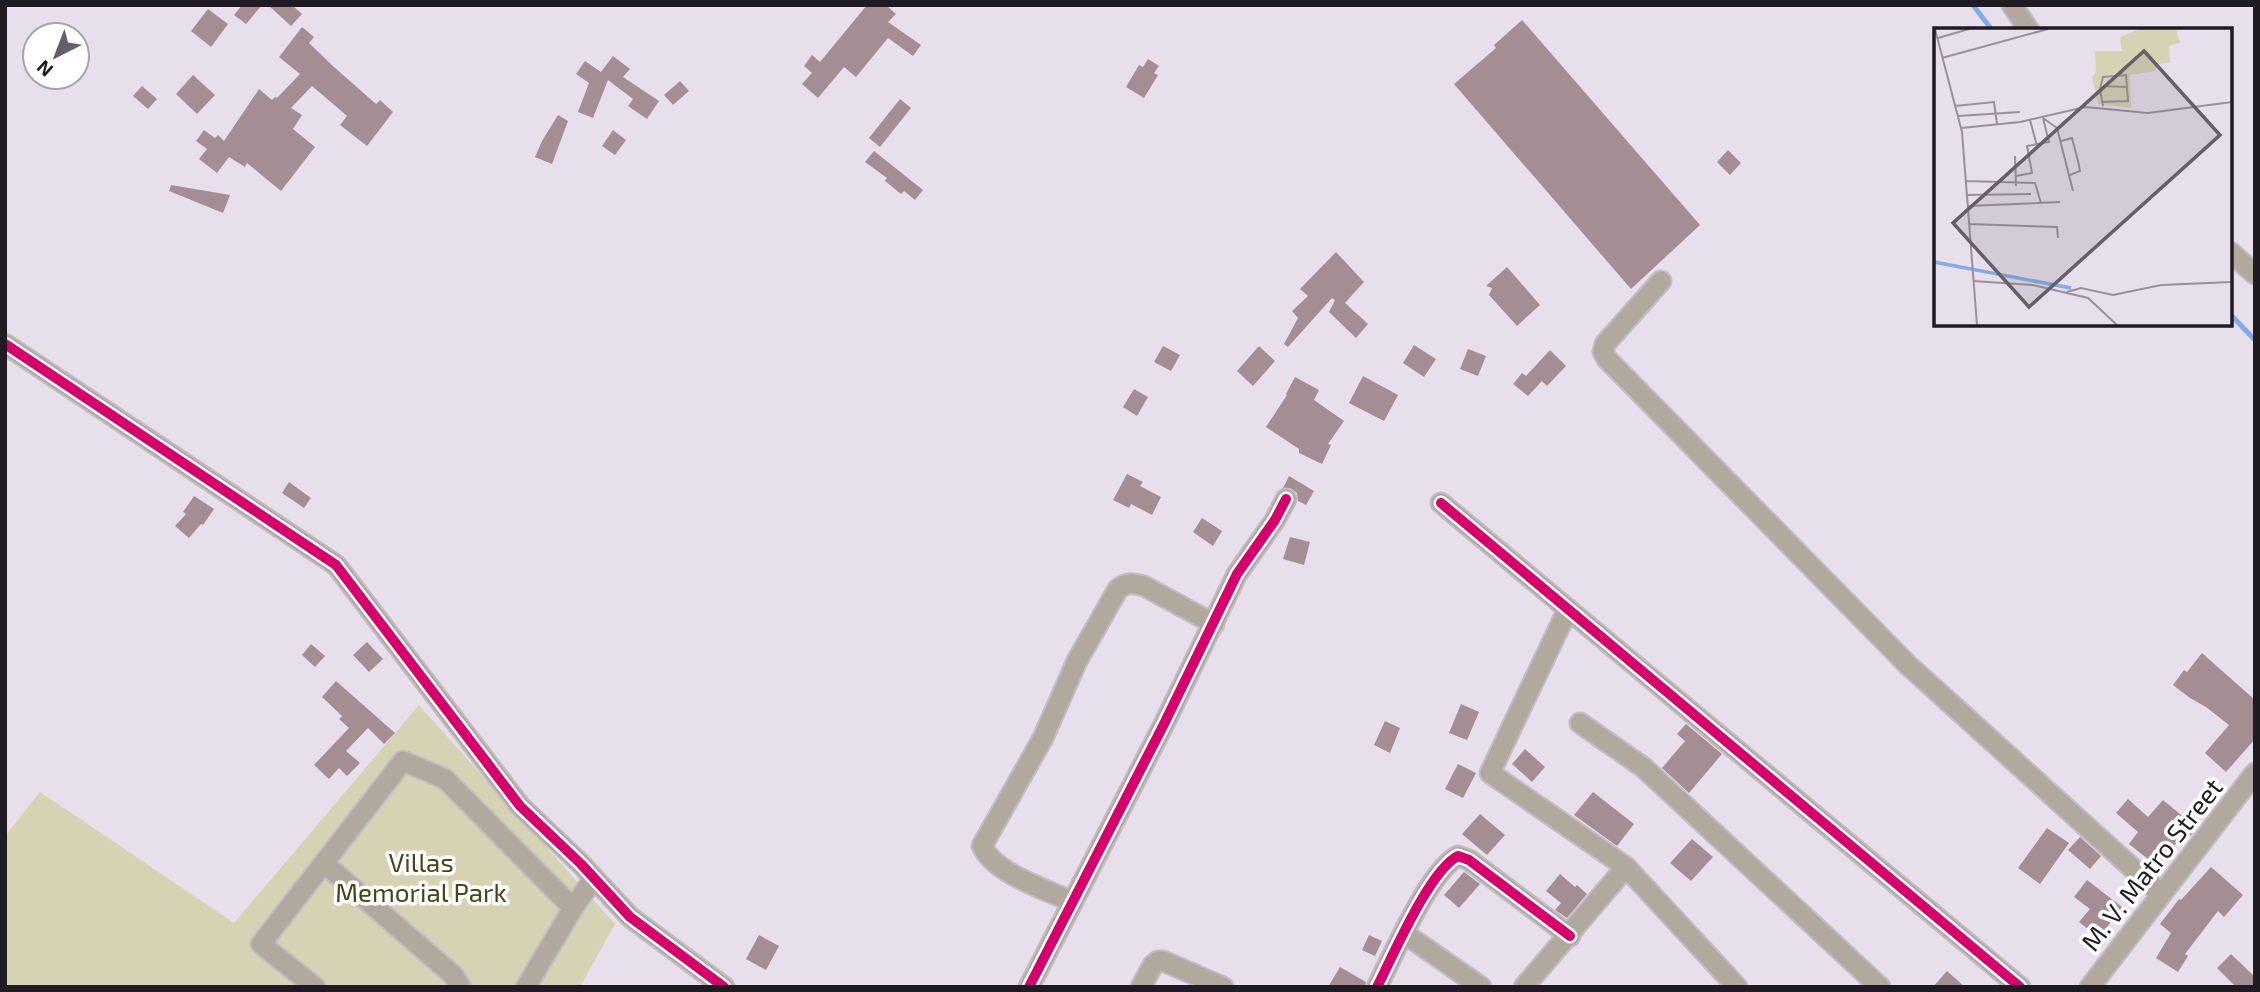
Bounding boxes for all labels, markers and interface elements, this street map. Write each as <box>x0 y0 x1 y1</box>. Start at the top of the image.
north arrow <box>21 21 91 91</box>
inset map <box>1934 28 2232 326</box>
text: N <box>31 56 57 82</box>
street label: M. V. Matro Street <box>2074 772 2228 956</box>
park label: Villas Memorial Park <box>335 846 507 907</box>

